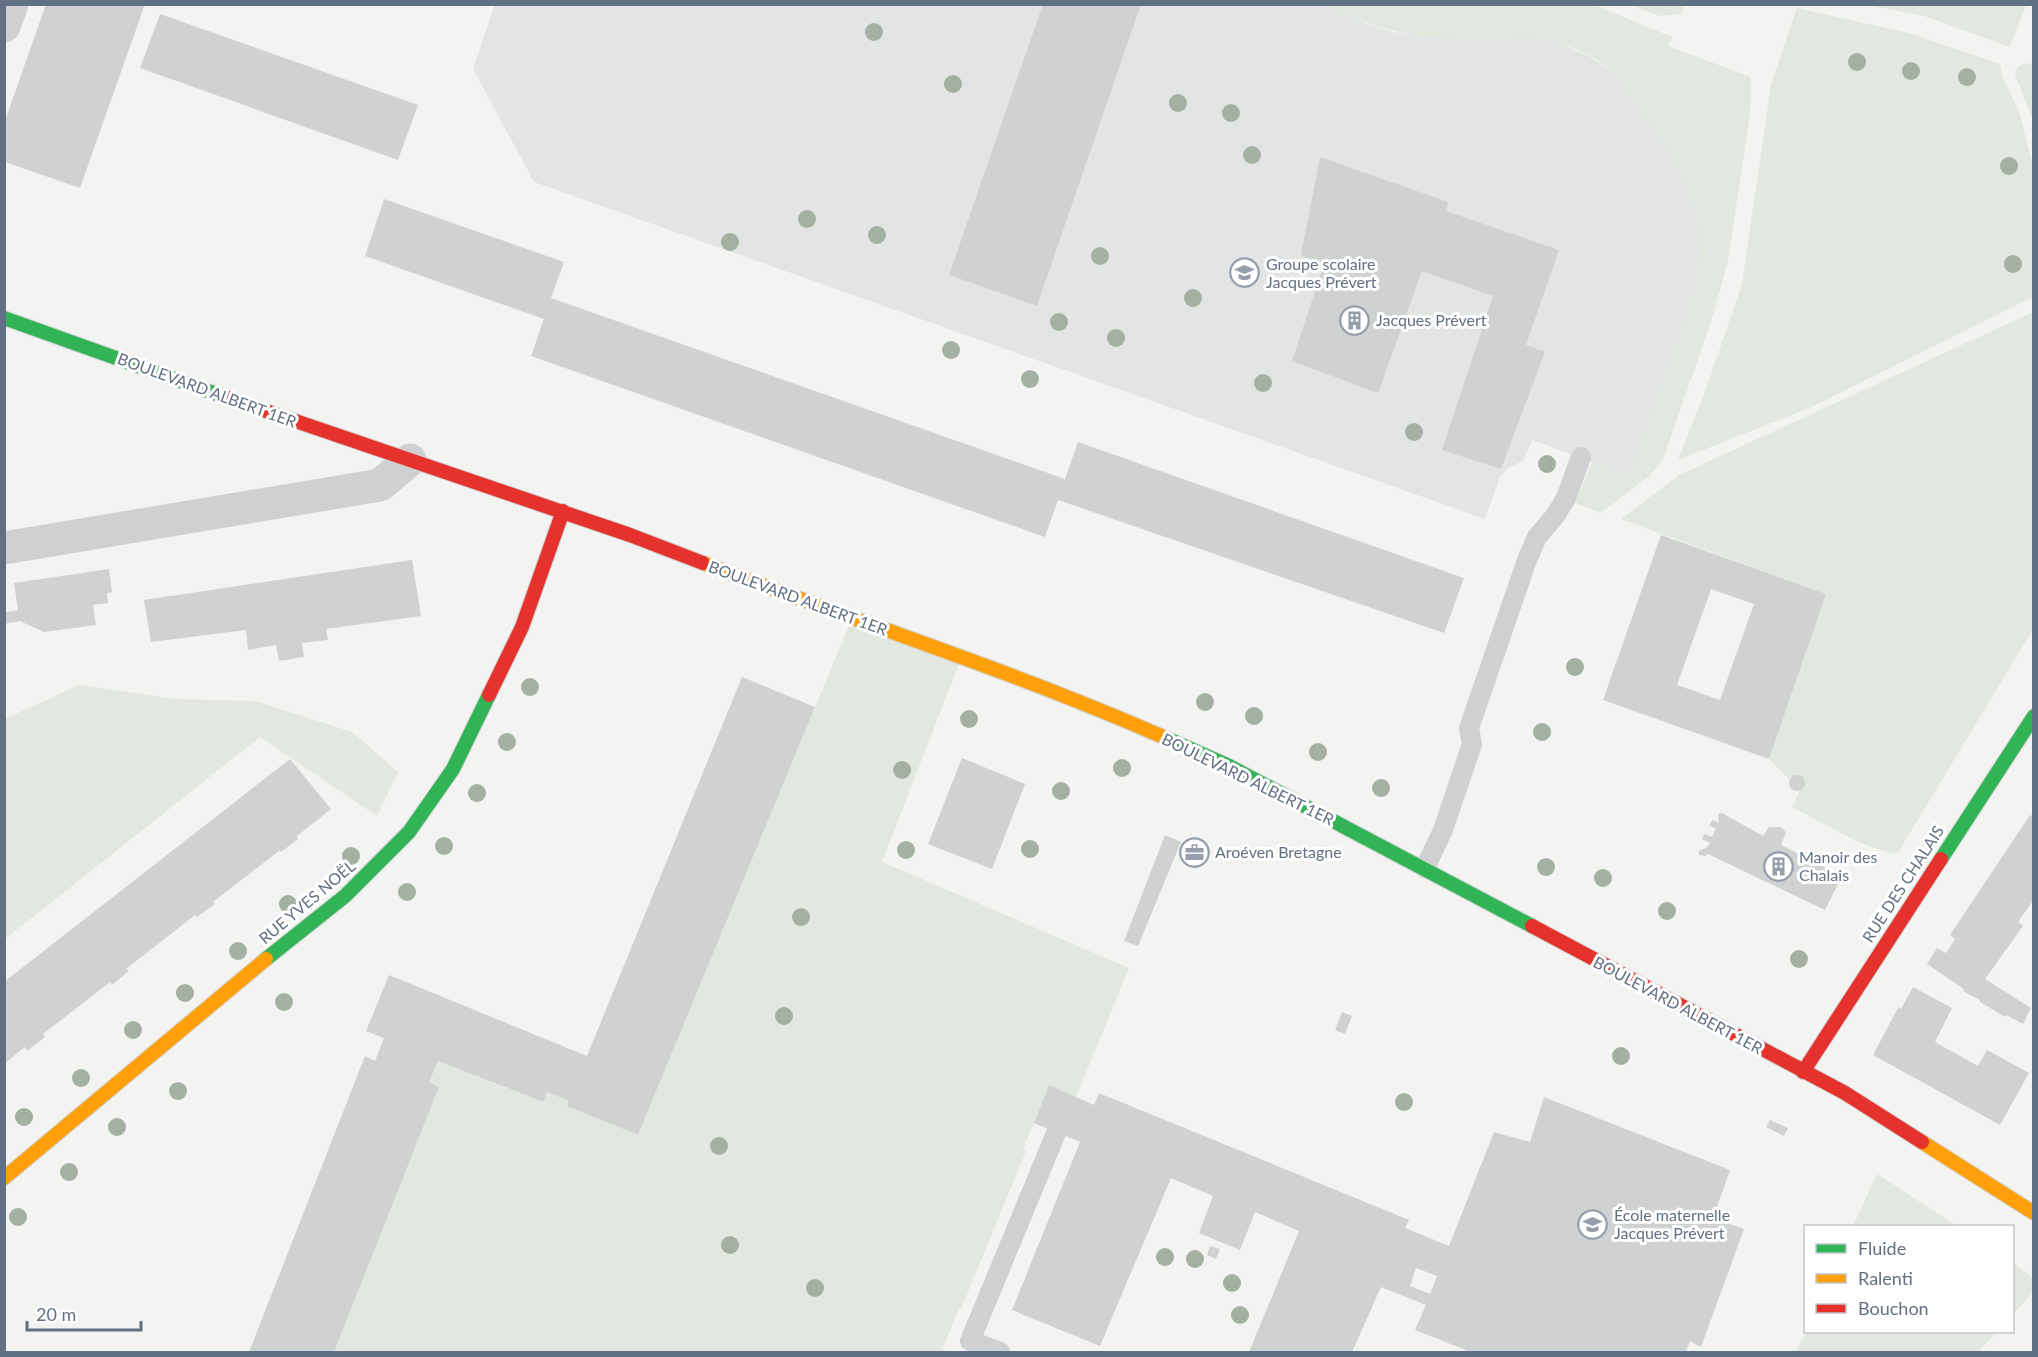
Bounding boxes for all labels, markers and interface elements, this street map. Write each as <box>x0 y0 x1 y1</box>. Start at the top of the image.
place label: Groupe scolaire Jacques Prévert <box>1266 254 1377 291</box>
school or university icon: Groupe scolaire Jacques Prévert <box>1229 257 1261 289</box>
building icon: Jacques Prévert <box>1339 304 1371 336</box>
place label: Jacques Prévert <box>1376 310 1487 329</box>
street label: BOULEVARD ALBERT 1ER <box>115 348 299 431</box>
street label: BOULEVARD ALBERT 1ER <box>706 556 890 639</box>
street label: BOULEVARD ALBERT 1ER <box>1159 729 1337 828</box>
street label: RUE DES CHALAIS <box>1858 822 1947 946</box>
office icon: Aroéven Bretagne <box>1178 836 1210 868</box>
place label: Aroéven Bretagne <box>1215 842 1342 861</box>
place label: Manoir des Chalais <box>1799 847 1877 884</box>
building icon: Manoir des Chalais <box>1762 850 1794 882</box>
street label: RUE YVES NOËL <box>255 856 359 947</box>
street label: BOULEVARD ALBERT 1ER <box>1590 952 1766 1057</box>
place label: École maternelle Jacques Prévert <box>1614 1205 1730 1242</box>
school or university icon: École maternelle Jacques Prévert <box>1577 1208 1609 1240</box>
legend <box>1804 1225 2014 1333</box>
text: Fluide <box>1858 1237 1906 1259</box>
text: Ralenti <box>1858 1267 1913 1289</box>
scale bar <box>27 1294 141 1332</box>
text: Bouchon <box>1858 1297 1929 1319</box>
text: 20 m <box>36 1303 76 1325</box>

